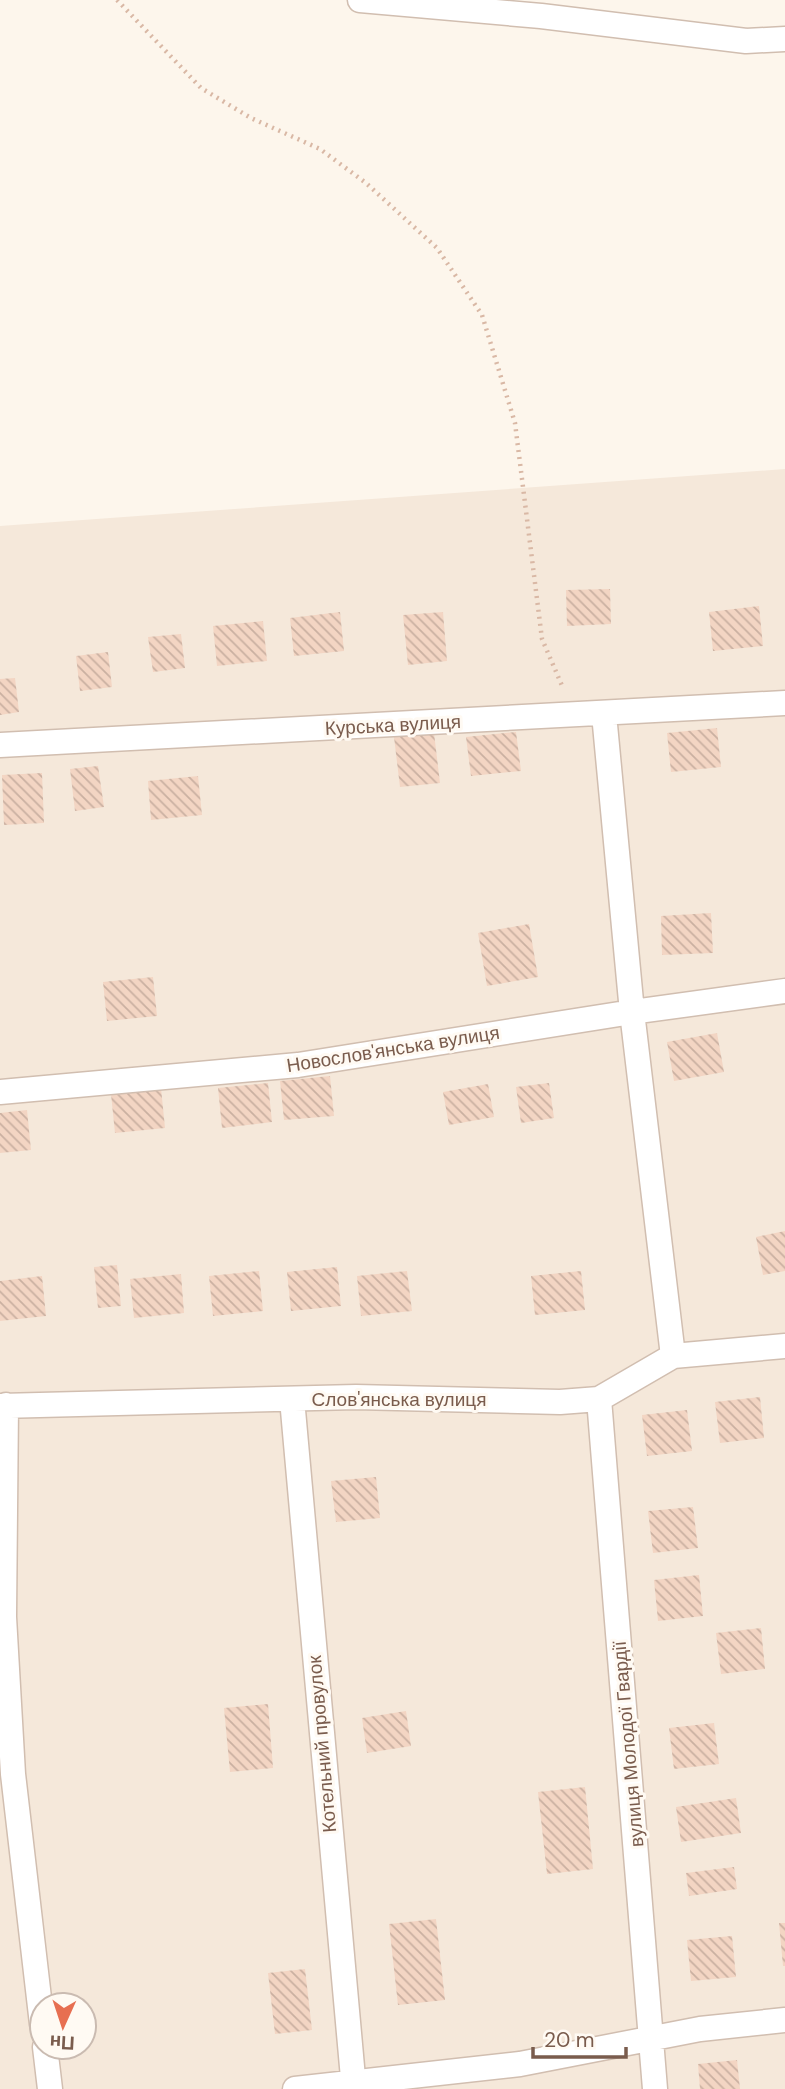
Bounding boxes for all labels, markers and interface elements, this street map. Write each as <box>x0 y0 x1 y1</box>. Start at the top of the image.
street label: Курська вулиця <box>324 709 462 741</box>
street label: Новослов'янська вулиця <box>285 1020 501 1078</box>
street label: Слов'янська вулиця <box>312 1387 486 1412</box>
street label: вулиця Молодої Гвардії <box>606 1639 649 1848</box>
street label: Котельний провулок <box>302 1654 342 1834</box>
north arrow <box>28 1991 98 2061</box>
scale bar <box>533 2016 626 2060</box>
text: 20 m <box>544 2026 595 2054</box>
text: Пн <box>49 2029 75 2056</box>

